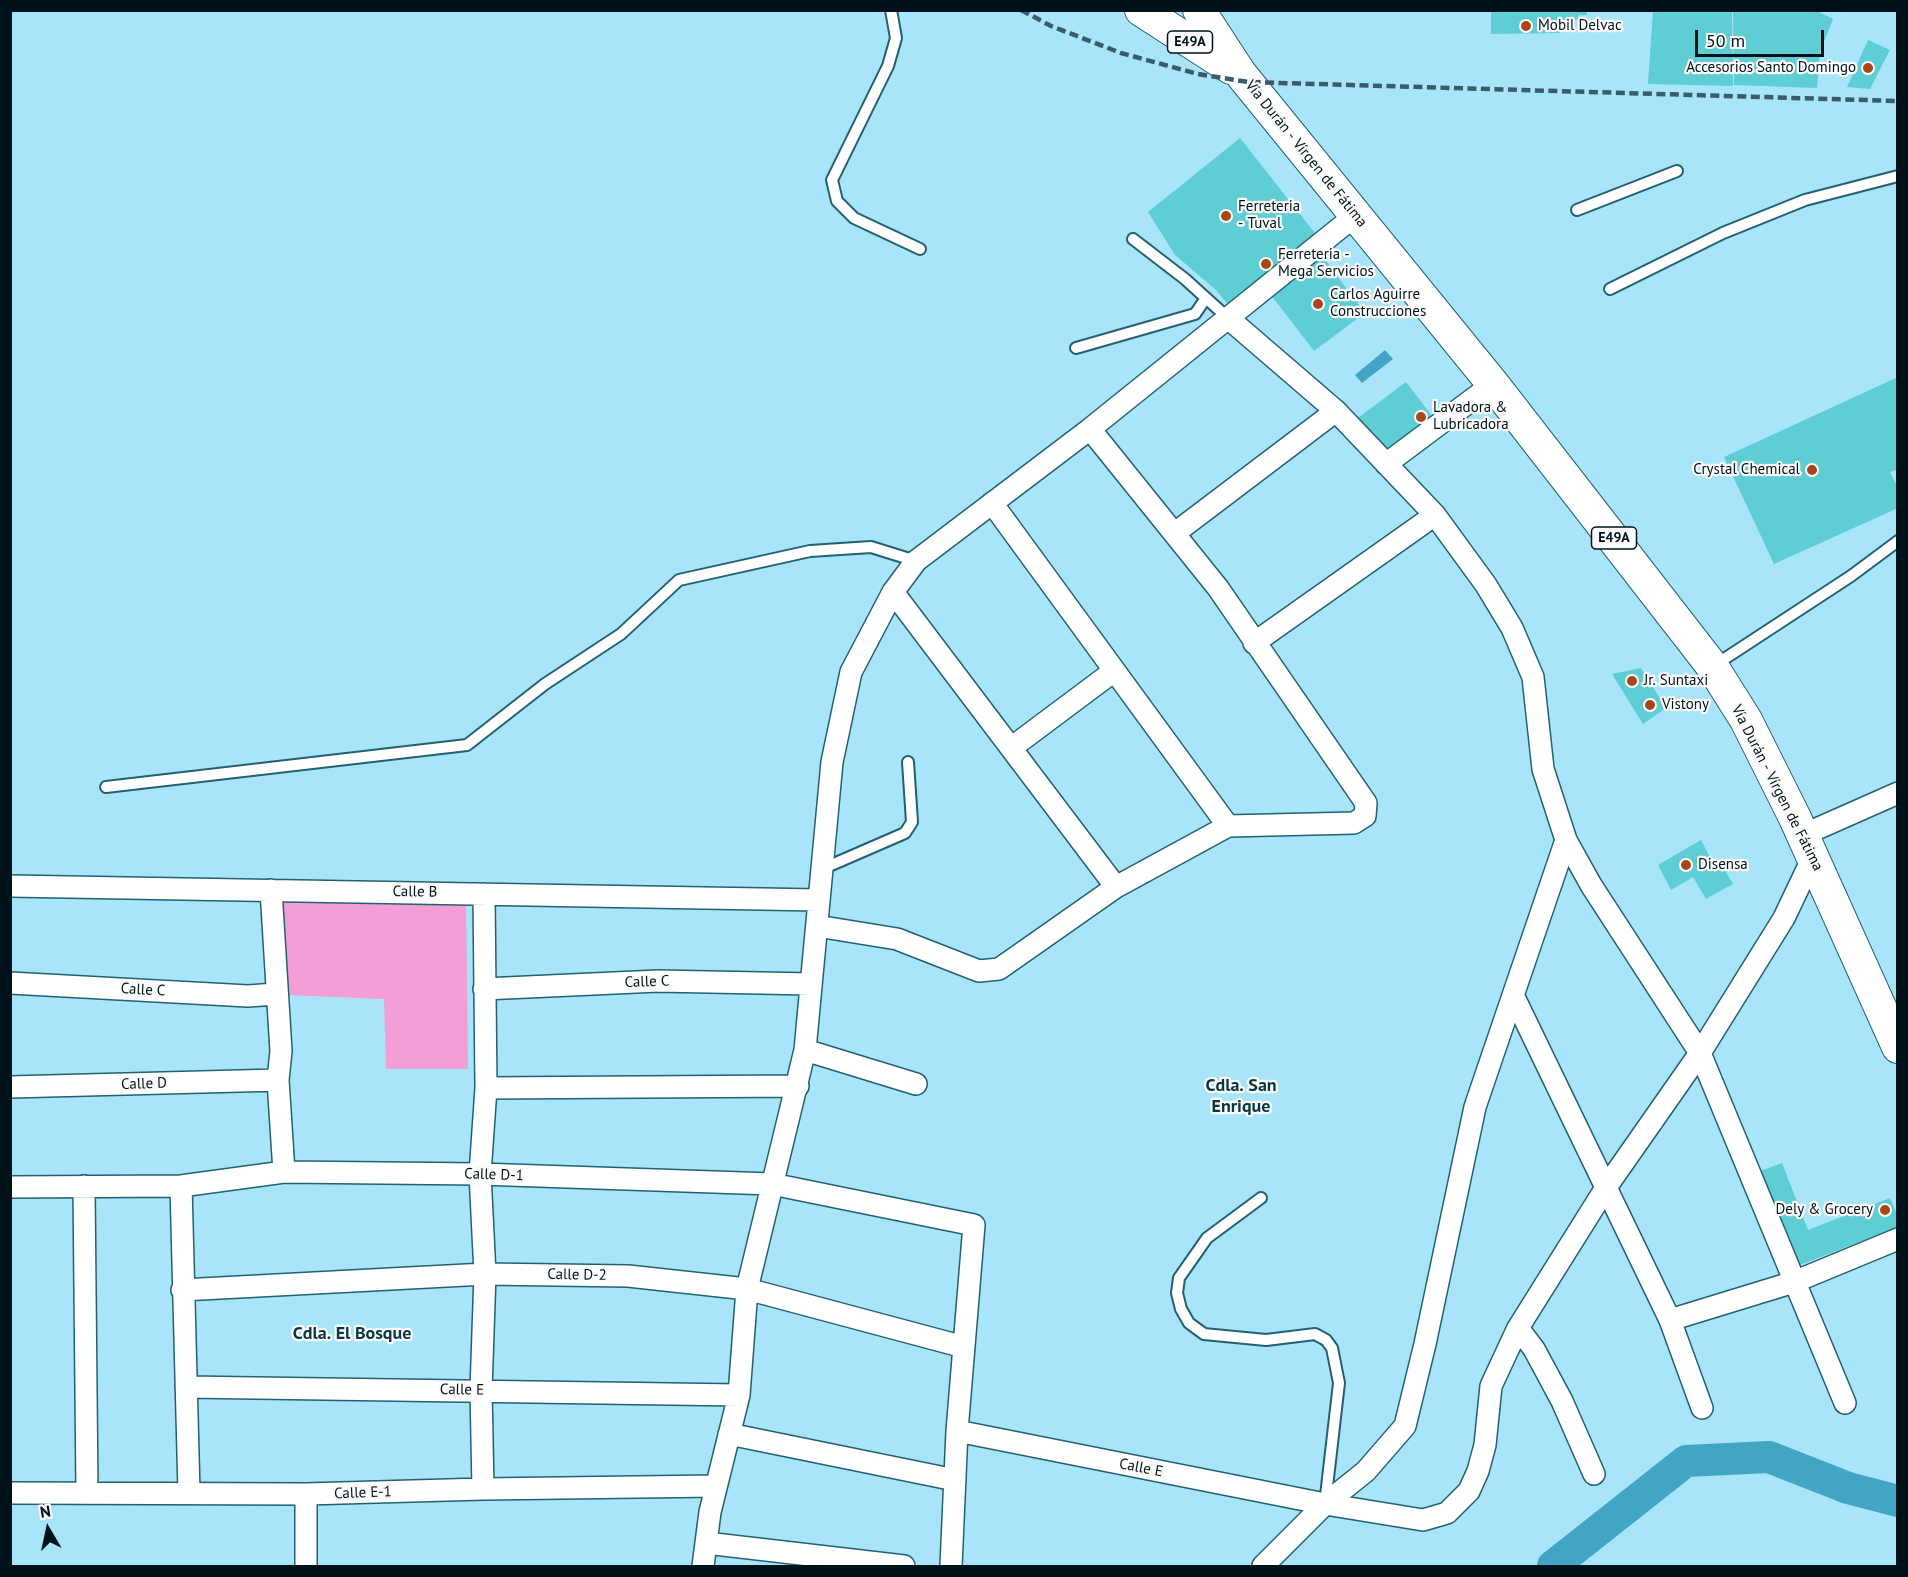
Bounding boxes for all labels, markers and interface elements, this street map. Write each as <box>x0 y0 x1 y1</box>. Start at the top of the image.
place label: Mobil Delvac <box>1538 17 1622 35</box>
scale bar <box>1698 18 1827 56</box>
marker: Mobil Delvac <box>1519 19 1533 33</box>
text: 50 m <box>1706 29 1745 52</box>
road number: E49A <box>1168 31 1212 53</box>
place label: Accesorios Santo Domingo <box>1686 59 1856 77</box>
marker: Accesorios Santo Domingo <box>1861 61 1875 75</box>
street label: Vía Durán - Vírgen de Fátima <box>1241 77 1371 231</box>
place label: Ferreteria - Tuval <box>1238 198 1300 233</box>
marker: Ferreteria - Tuval <box>1219 209 1233 223</box>
place label: Ferreteria - Mega Servicios <box>1278 246 1374 281</box>
marker: Ferreteria - Mega Servicios <box>1259 257 1273 271</box>
place label: Carlos Aguirre Construcciones <box>1330 286 1426 321</box>
marker: Carlos Aguirre Construcciones <box>1311 297 1325 311</box>
place label: Lavadora & Lubricadora <box>1433 399 1509 434</box>
marker: Lavadora & Lubricadora <box>1414 410 1428 424</box>
place label: Crystal Chemical <box>1693 461 1800 479</box>
marker: Crystal Chemical <box>1805 463 1819 477</box>
road number: E49A <box>1592 527 1636 549</box>
place label: Jr. Suntaxi <box>1644 672 1708 690</box>
marker: Jr. Suntaxi <box>1625 674 1639 688</box>
place label: Vistony <box>1662 696 1709 714</box>
marker: Vistony <box>1643 698 1657 712</box>
street label: Vía Durán - Vírgen de Fátima <box>1727 702 1827 874</box>
place label: Disensa <box>1698 856 1748 874</box>
marker: Disensa <box>1679 858 1693 872</box>
street label: Calle B <box>392 883 438 901</box>
street label: Calle C <box>624 972 670 992</box>
street label: Calle C <box>120 980 166 1000</box>
street label: Calle D <box>121 1074 167 1094</box>
district label: Cdla. San Enrique <box>1205 1075 1277 1118</box>
street label: Calle D-1 <box>464 1165 524 1185</box>
place label: Dely & Grocery <box>1776 1201 1873 1219</box>
marker: Dely & Grocery <box>1878 1203 1892 1217</box>
street label: Calle D-2 <box>547 1265 607 1285</box>
district label: Cdla. El Bosque <box>293 1323 411 1345</box>
street label: Calle E <box>440 1381 484 1399</box>
street label: Calle E <box>1118 1455 1164 1481</box>
street label: Calle E-1 <box>334 1483 392 1503</box>
north arrow <box>18 1499 78 1559</box>
text: N <box>38 1501 52 1522</box>

